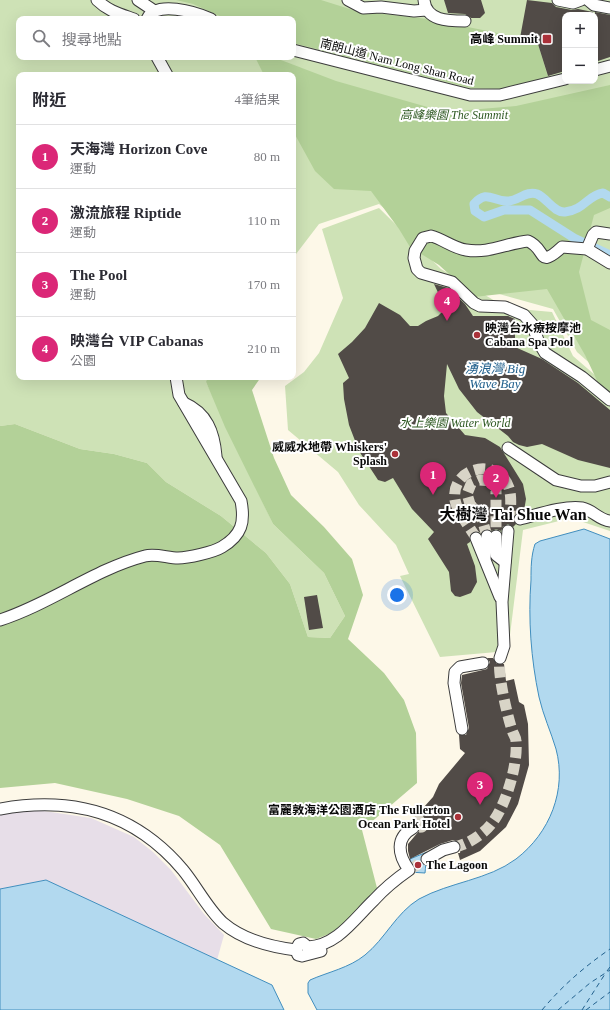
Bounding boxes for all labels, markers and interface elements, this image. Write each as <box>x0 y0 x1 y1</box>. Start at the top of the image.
map controls <box>562 12 598 84</box>
button: + <box>562 12 598 48</box>
search box <box>16 16 296 60</box>
icon: search <box>30 27 52 49</box>
text: 搜尋地點 <box>62 32 122 48</box>
place label: 高峰 Summit <box>470 32 538 46</box>
marker: 高峰 Summit <box>541 33 553 45</box>
street label: 南朗山道 Nam Long Shan Road <box>319 36 475 88</box>
button: − <box>562 48 598 84</box>
text: 附近 <box>32 91 66 110</box>
text: 4筆結果 <box>234 92 280 107</box>
park label: 高峰樂園 The Summit <box>400 108 509 122</box>
text: 天海灣 Horizon Cove <box>70 141 207 157</box>
text: 1 <box>42 149 48 164</box>
text: 80 m <box>254 149 280 164</box>
text: 運動 <box>70 161 96 176</box>
text: 激流旅程 Riptide <box>70 205 181 221</box>
text: 2 <box>42 213 48 228</box>
text: 110 m <box>248 213 280 228</box>
text: 運動 <box>70 225 96 240</box>
text: The Pool <box>70 267 127 283</box>
text: 3 <box>42 277 48 292</box>
text: 170 m <box>247 277 280 292</box>
text: 運動 <box>70 287 96 302</box>
pin: 4 <box>434 288 460 321</box>
place label: 映灣台水療按摩池 Cabana Spa Pool <box>485 321 581 349</box>
marker: 映灣台水療按摩池 Cabana Spa Pool <box>472 330 482 340</box>
text: 映灣台 VIP Cabanas <box>70 333 203 349</box>
text: 4 <box>42 341 48 356</box>
text: 210 m <box>247 341 280 356</box>
text: 公園 <box>70 353 96 368</box>
water label: 湧浪灣 Big Wave Bay <box>465 361 526 391</box>
park label: 水上樂園 Water World <box>399 416 512 430</box>
place label: 威威水地帶 Whiskers' Splash <box>272 440 387 468</box>
marker: 威威水地帶 Whiskers' Splash <box>390 449 400 459</box>
pin: 1 <box>420 462 446 495</box>
pin: 2 <box>483 465 509 498</box>
district label: 大樹灣 Tai Shue Wan <box>439 505 587 523</box>
your location <box>387 585 407 605</box>
pin: 3 <box>467 772 493 805</box>
place label: 富麗敦海洋公園酒店 The Fullerton Ocean Park Hotel <box>268 803 451 831</box>
marker: 富麗敦海洋公園酒店 The Fullerton Ocean Park Hotel <box>453 812 463 822</box>
place label: The Lagoon <box>426 858 488 872</box>
marker: The Lagoon <box>413 860 423 870</box>

